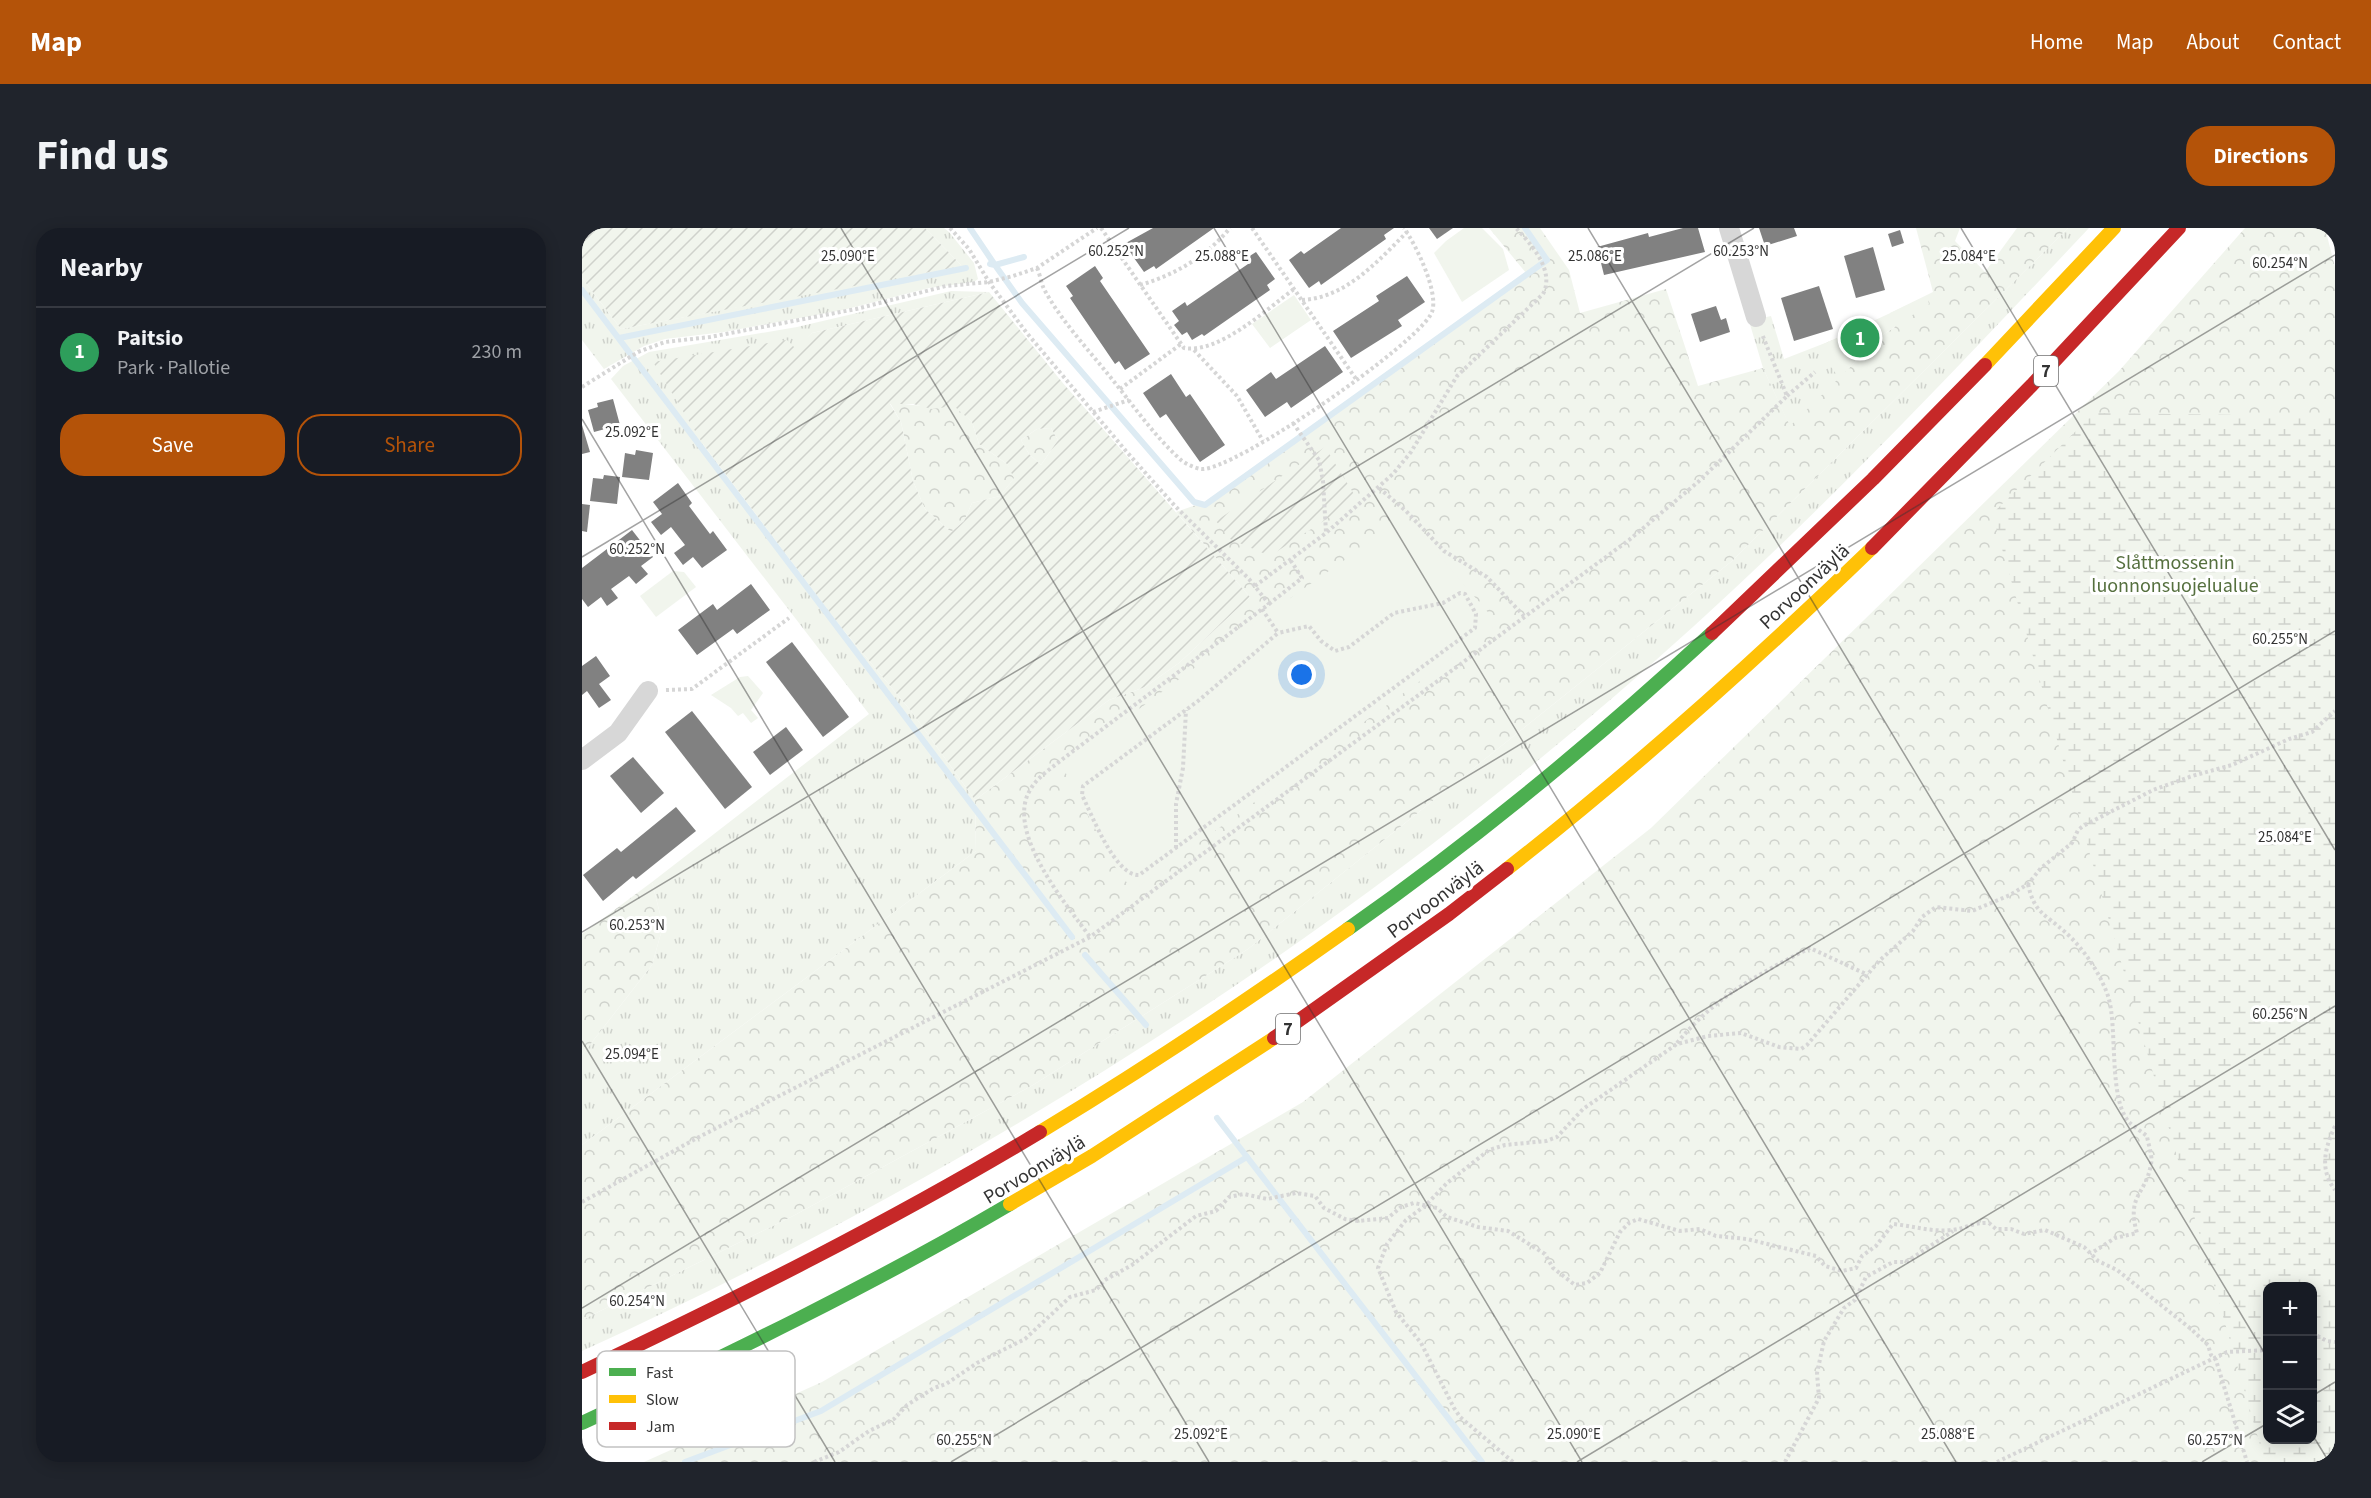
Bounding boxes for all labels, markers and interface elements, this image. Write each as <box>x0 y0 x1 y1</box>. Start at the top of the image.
text: Map <box>30 22 82 62</box>
text: Home <box>2030 27 2083 57</box>
text: Map <box>2116 27 2154 57</box>
text: About <box>2187 27 2239 57</box>
text: Contact <box>2272 27 2341 57</box>
text: Find us <box>36 126 169 186</box>
button: Directions <box>2186 126 2335 186</box>
text: 60.252°N <box>1088 241 1144 262</box>
text: 60.253°N <box>1713 241 1769 262</box>
text: 25.090°E <box>821 246 875 267</box>
text: 25.088°E <box>1195 246 1249 267</box>
text: 25.086°E <box>1568 246 1622 267</box>
text: 25.084°E <box>1942 246 1996 267</box>
text: Nearby <box>60 249 143 286</box>
text: 60.254°N <box>2252 253 2308 274</box>
pin: 1 <box>1840 316 1880 360</box>
text: Paitsio <box>117 322 183 354</box>
text: 1 <box>74 338 85 366</box>
text: 230 m <box>472 338 522 366</box>
text: Park · Pallotie <box>117 354 230 382</box>
road number: 7 <box>2034 356 2058 386</box>
button: Save <box>60 414 285 476</box>
button: Share <box>297 414 522 476</box>
text: 25.092°E <box>605 422 659 443</box>
street label: Porvoonväylä <box>1753 537 1856 636</box>
text: 60.252°N <box>609 539 665 560</box>
park label: Slåttmossenin luonnonsuojelualue <box>2091 549 2259 600</box>
text: 60.255°N <box>2252 629 2308 650</box>
your location <box>1287 660 1316 689</box>
text: 25.084°E <box>2258 827 2312 848</box>
street label: Porvoonväylä <box>1381 854 1490 945</box>
text: 60.253°N <box>609 915 665 936</box>
text: 60.256°N <box>2252 1004 2308 1025</box>
road number: 7 <box>1276 1014 1300 1044</box>
text: 25.094°E <box>605 1044 659 1065</box>
street label: Porvoonväylä <box>978 1128 1091 1211</box>
map controls <box>2263 1282 2317 1444</box>
button: + <box>2263 1282 2317 1336</box>
text: 60.254°N <box>609 1291 665 1312</box>
button: − <box>2263 1336 2317 1390</box>
legend <box>597 1351 795 1447</box>
text: Fast <box>646 1362 674 1384</box>
text: Slow <box>646 1389 679 1411</box>
button: layers <box>2263 1390 2317 1444</box>
text: Jam <box>646 1416 675 1438</box>
text: 25.092°E <box>1174 1424 1228 1445</box>
text: 25.090°E <box>1547 1424 1601 1445</box>
text: 25.088°E <box>1921 1424 1975 1445</box>
text: 60.255°N <box>936 1430 992 1451</box>
text: 60.257°N <box>2187 1430 2243 1451</box>

